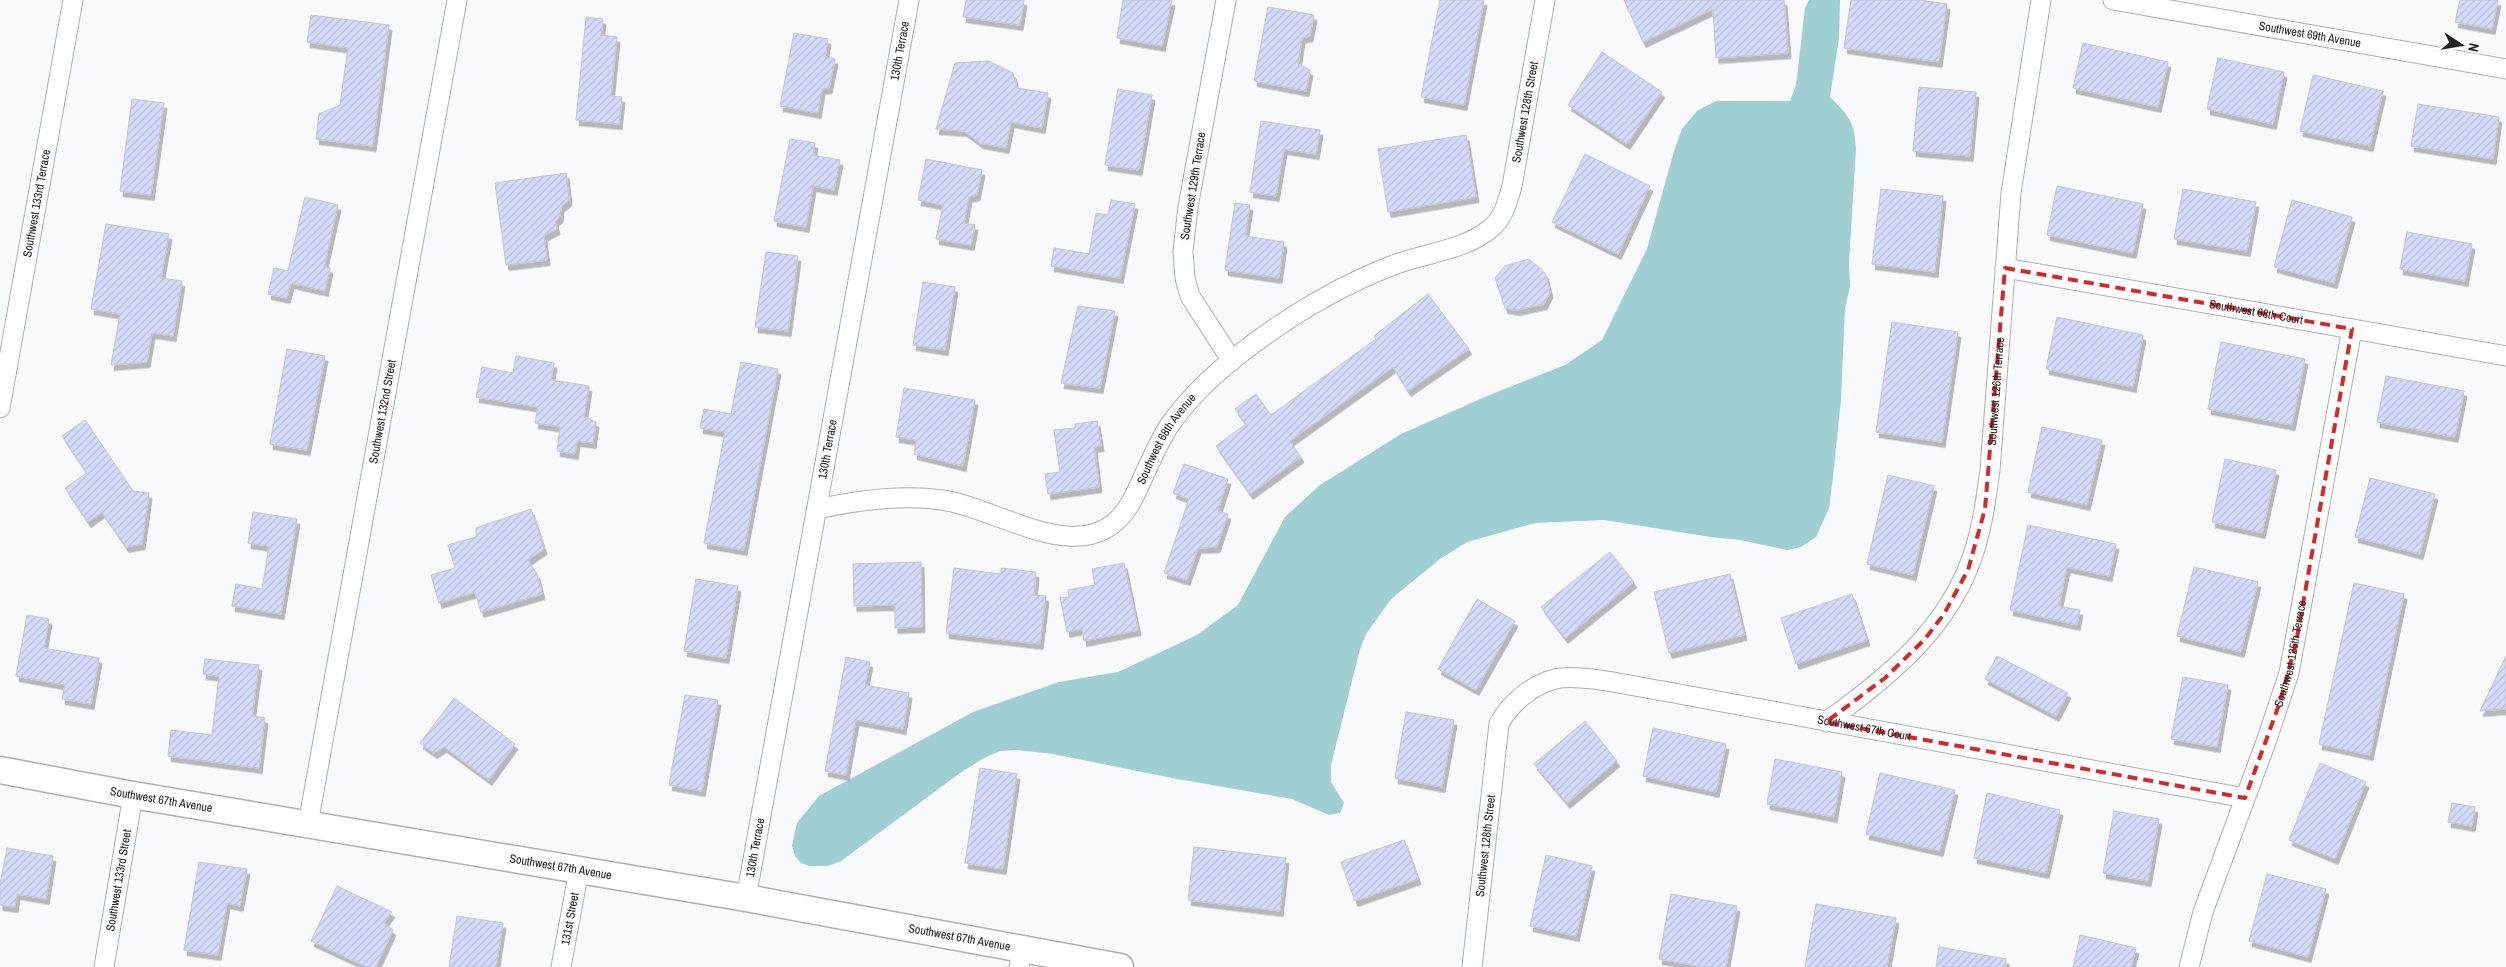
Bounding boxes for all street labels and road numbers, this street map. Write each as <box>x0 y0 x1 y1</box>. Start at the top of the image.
street label: Southwest 69th Avenue <box>2258 18 2362 51</box>
street label: 130th Terrace <box>887 20 913 82</box>
street label: Southwest 128th Street <box>1508 60 1542 164</box>
street label: Southwest 129th Terrace <box>1177 131 1209 241</box>
street label: Southwest 133rd Terrace <box>19 148 54 259</box>
street label: Southwest 68th Court <box>2208 296 2305 328</box>
street label: Southwest 126th Terrace <box>1984 337 2008 446</box>
street label: Southwest 132nd Street <box>365 358 400 465</box>
street label: Southwest 68th Avenue <box>1133 390 1199 487</box>
street label: 130th Terrace <box>814 418 841 480</box>
street label: Southwest 125th Terrace <box>2270 599 2310 709</box>
street label: Southwest 67th Court <box>1816 712 1913 744</box>
street label: Southwest 67th Avenue <box>109 783 214 816</box>
street label: Southwest 128th Street <box>1472 794 1499 898</box>
street label: 130th Terrace <box>742 817 768 879</box>
street label: Southwest 133rd Street <box>102 828 135 932</box>
street label: Southwest 67th Avenue <box>508 850 613 883</box>
street label: 131st Street <box>557 891 583 946</box>
street label: Southwest 67th Avenue <box>907 920 1012 955</box>

